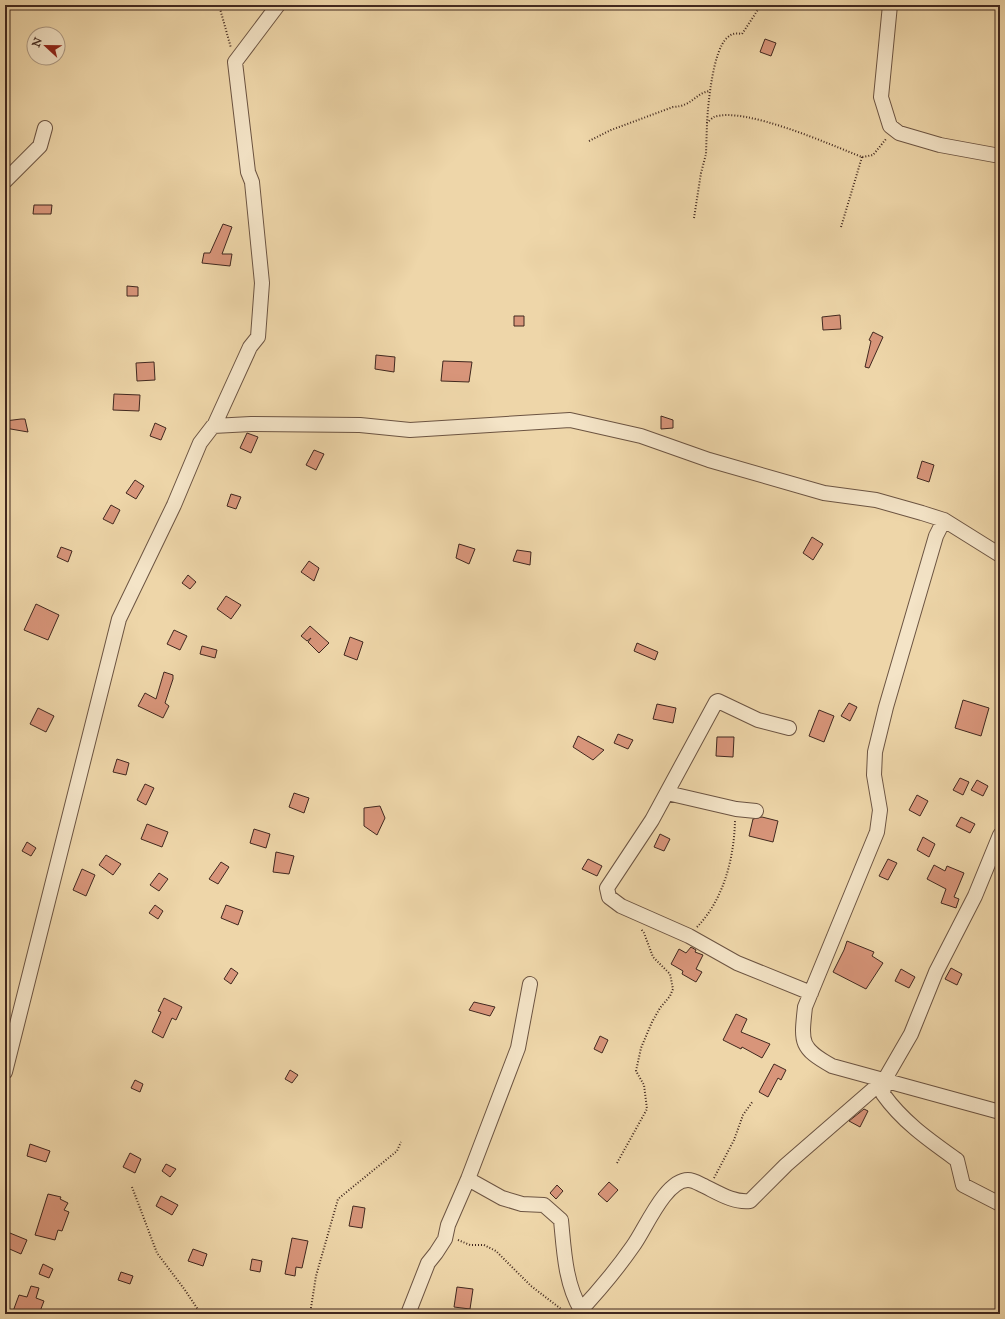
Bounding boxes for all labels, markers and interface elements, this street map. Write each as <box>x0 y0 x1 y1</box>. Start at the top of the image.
north arrow <box>26 26 66 66</box>
text: N <box>29 35 45 49</box>

